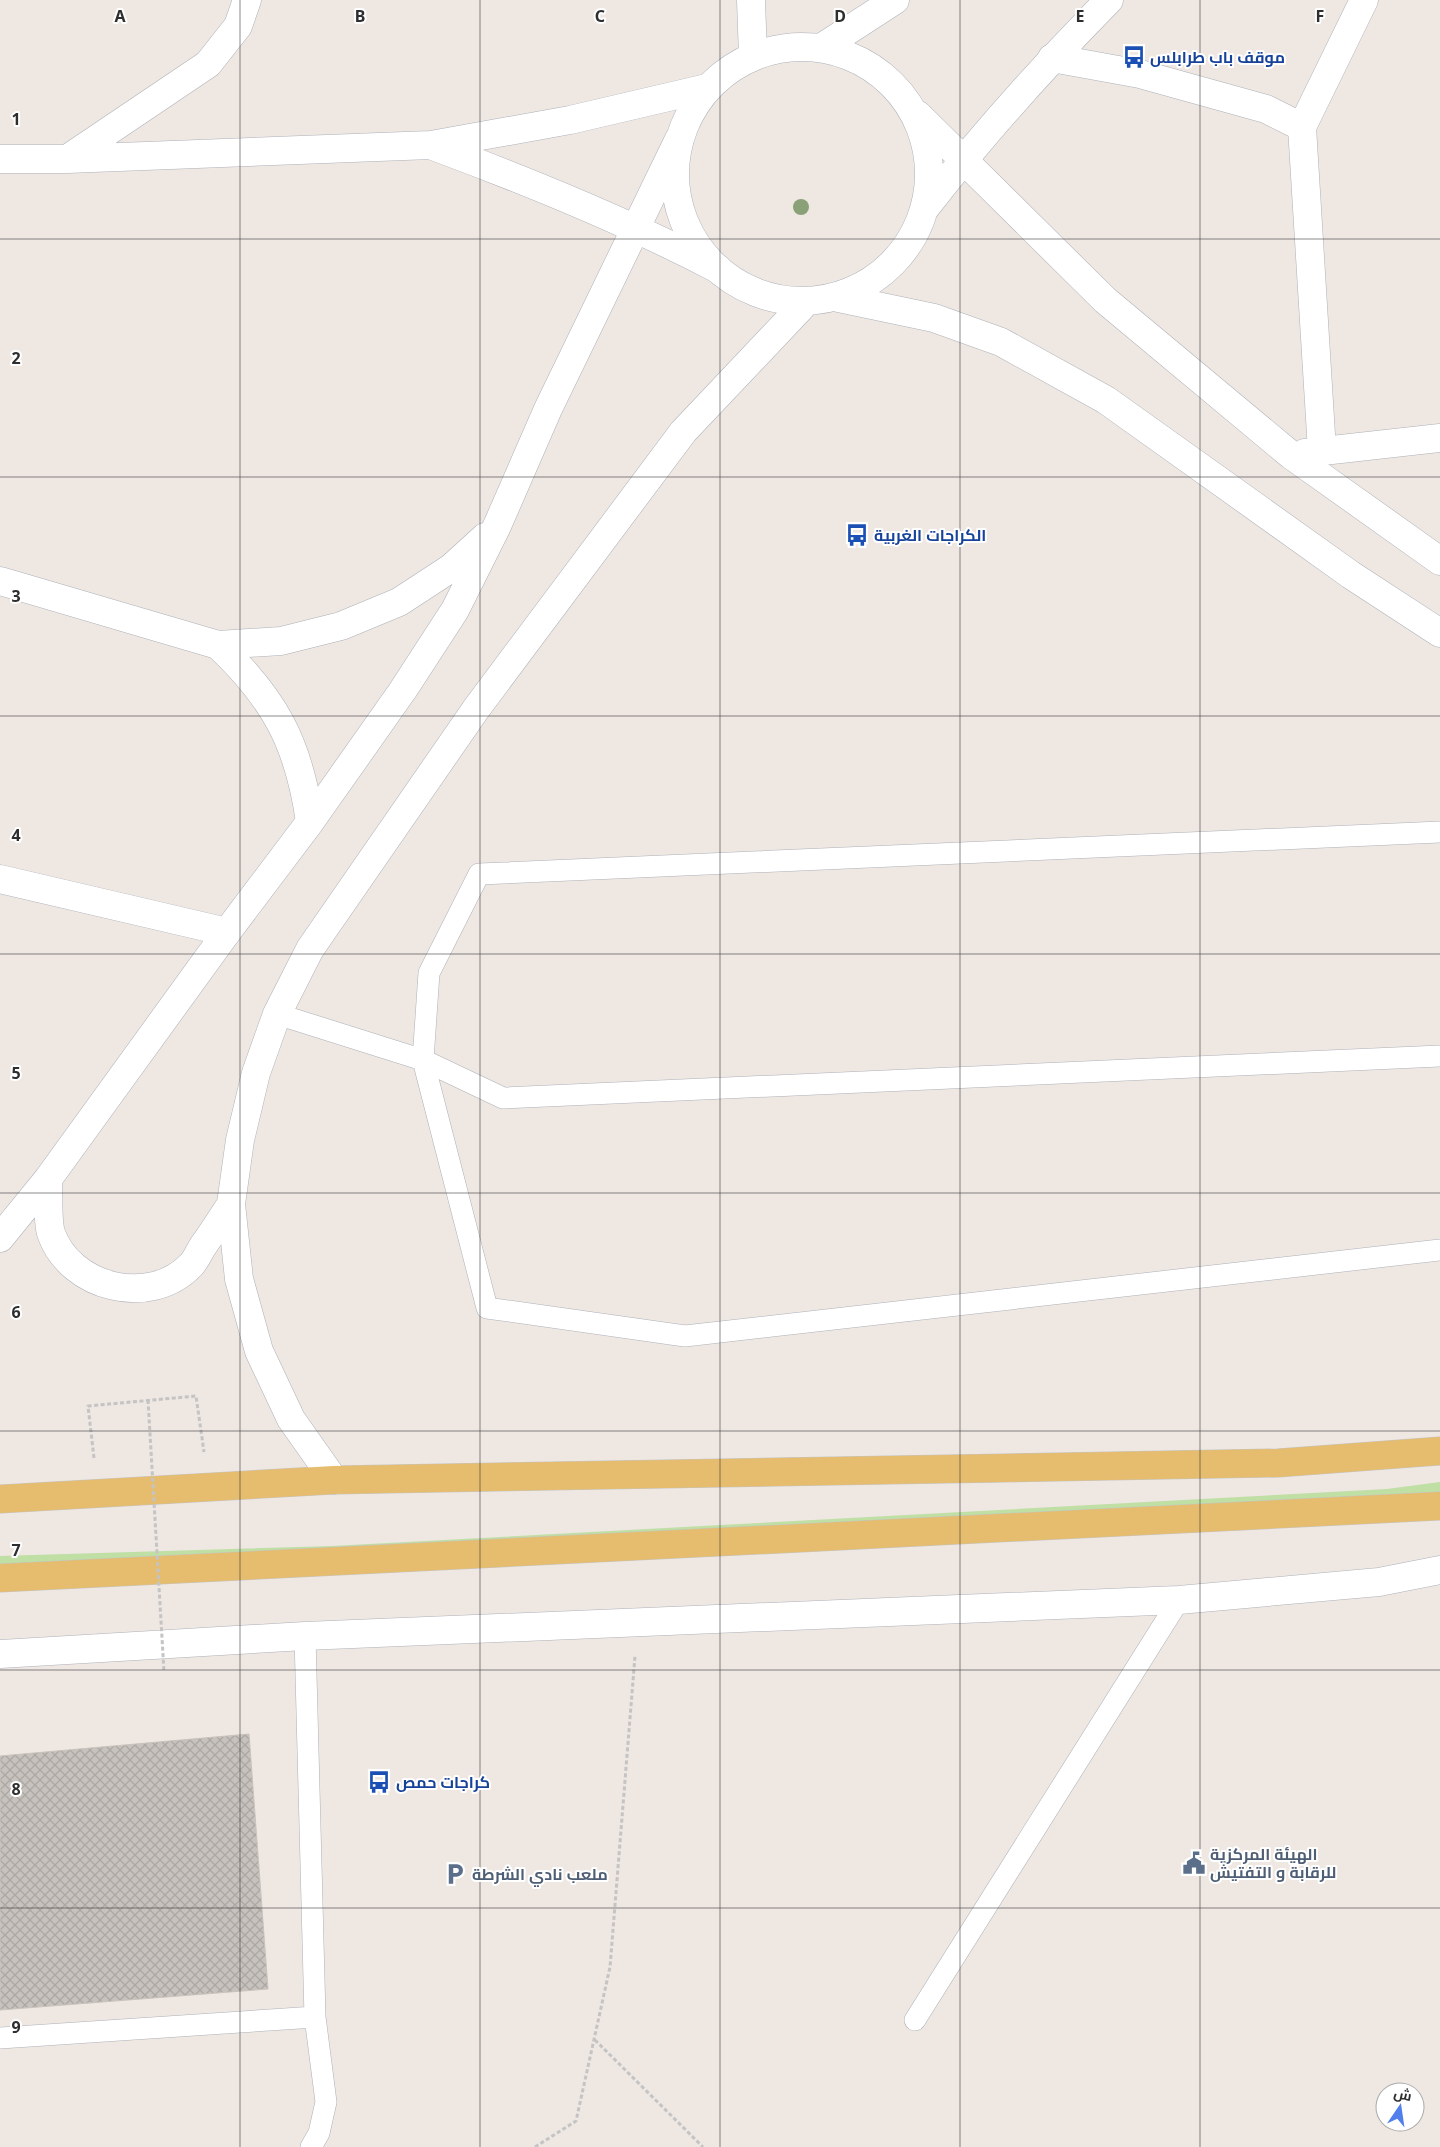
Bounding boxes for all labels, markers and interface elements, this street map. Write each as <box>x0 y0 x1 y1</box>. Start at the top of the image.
text: A <box>114 5 126 27</box>
text: B <box>355 5 365 27</box>
text: C <box>595 5 605 27</box>
text: D <box>834 5 846 27</box>
text: E <box>1076 5 1085 27</box>
text: F <box>1316 5 1324 27</box>
bus stop icon: موقف باب طرابلس <box>1121 44 1147 70</box>
place label: موقف باب طرابلس <box>1150 46 1285 68</box>
text: 1 <box>11 108 21 130</box>
text: 2 <box>11 347 21 369</box>
bus stop icon: الكراجات الغربية <box>844 522 870 548</box>
place label: الكراجات الغربية <box>874 524 986 546</box>
text: 3 <box>11 585 21 607</box>
text: 4 <box>11 824 21 846</box>
text: 5 <box>11 1062 21 1084</box>
text: 6 <box>11 1301 21 1323</box>
text: 7 <box>11 1539 21 1561</box>
bus stop icon: كراجات حمص <box>366 1769 392 1795</box>
place label: كراجات حمص <box>396 1771 490 1793</box>
text: 8 <box>11 1778 21 1800</box>
place label: الهيئة المركزية للرقابة و التفتيش <box>1210 1843 1336 1883</box>
public building icon: الهيئة المركزية للرقابة و التفتيش <box>1181 1850 1207 1876</box>
parking icon: ملعب نادي الشرطة <box>442 1861 468 1887</box>
place label: ملعب نادي الشرطة <box>472 1863 608 1887</box>
text: 9 <box>11 2016 21 2038</box>
north arrow <box>1375 2082 1425 2132</box>
text: ش <box>1392 2083 1414 2105</box>

